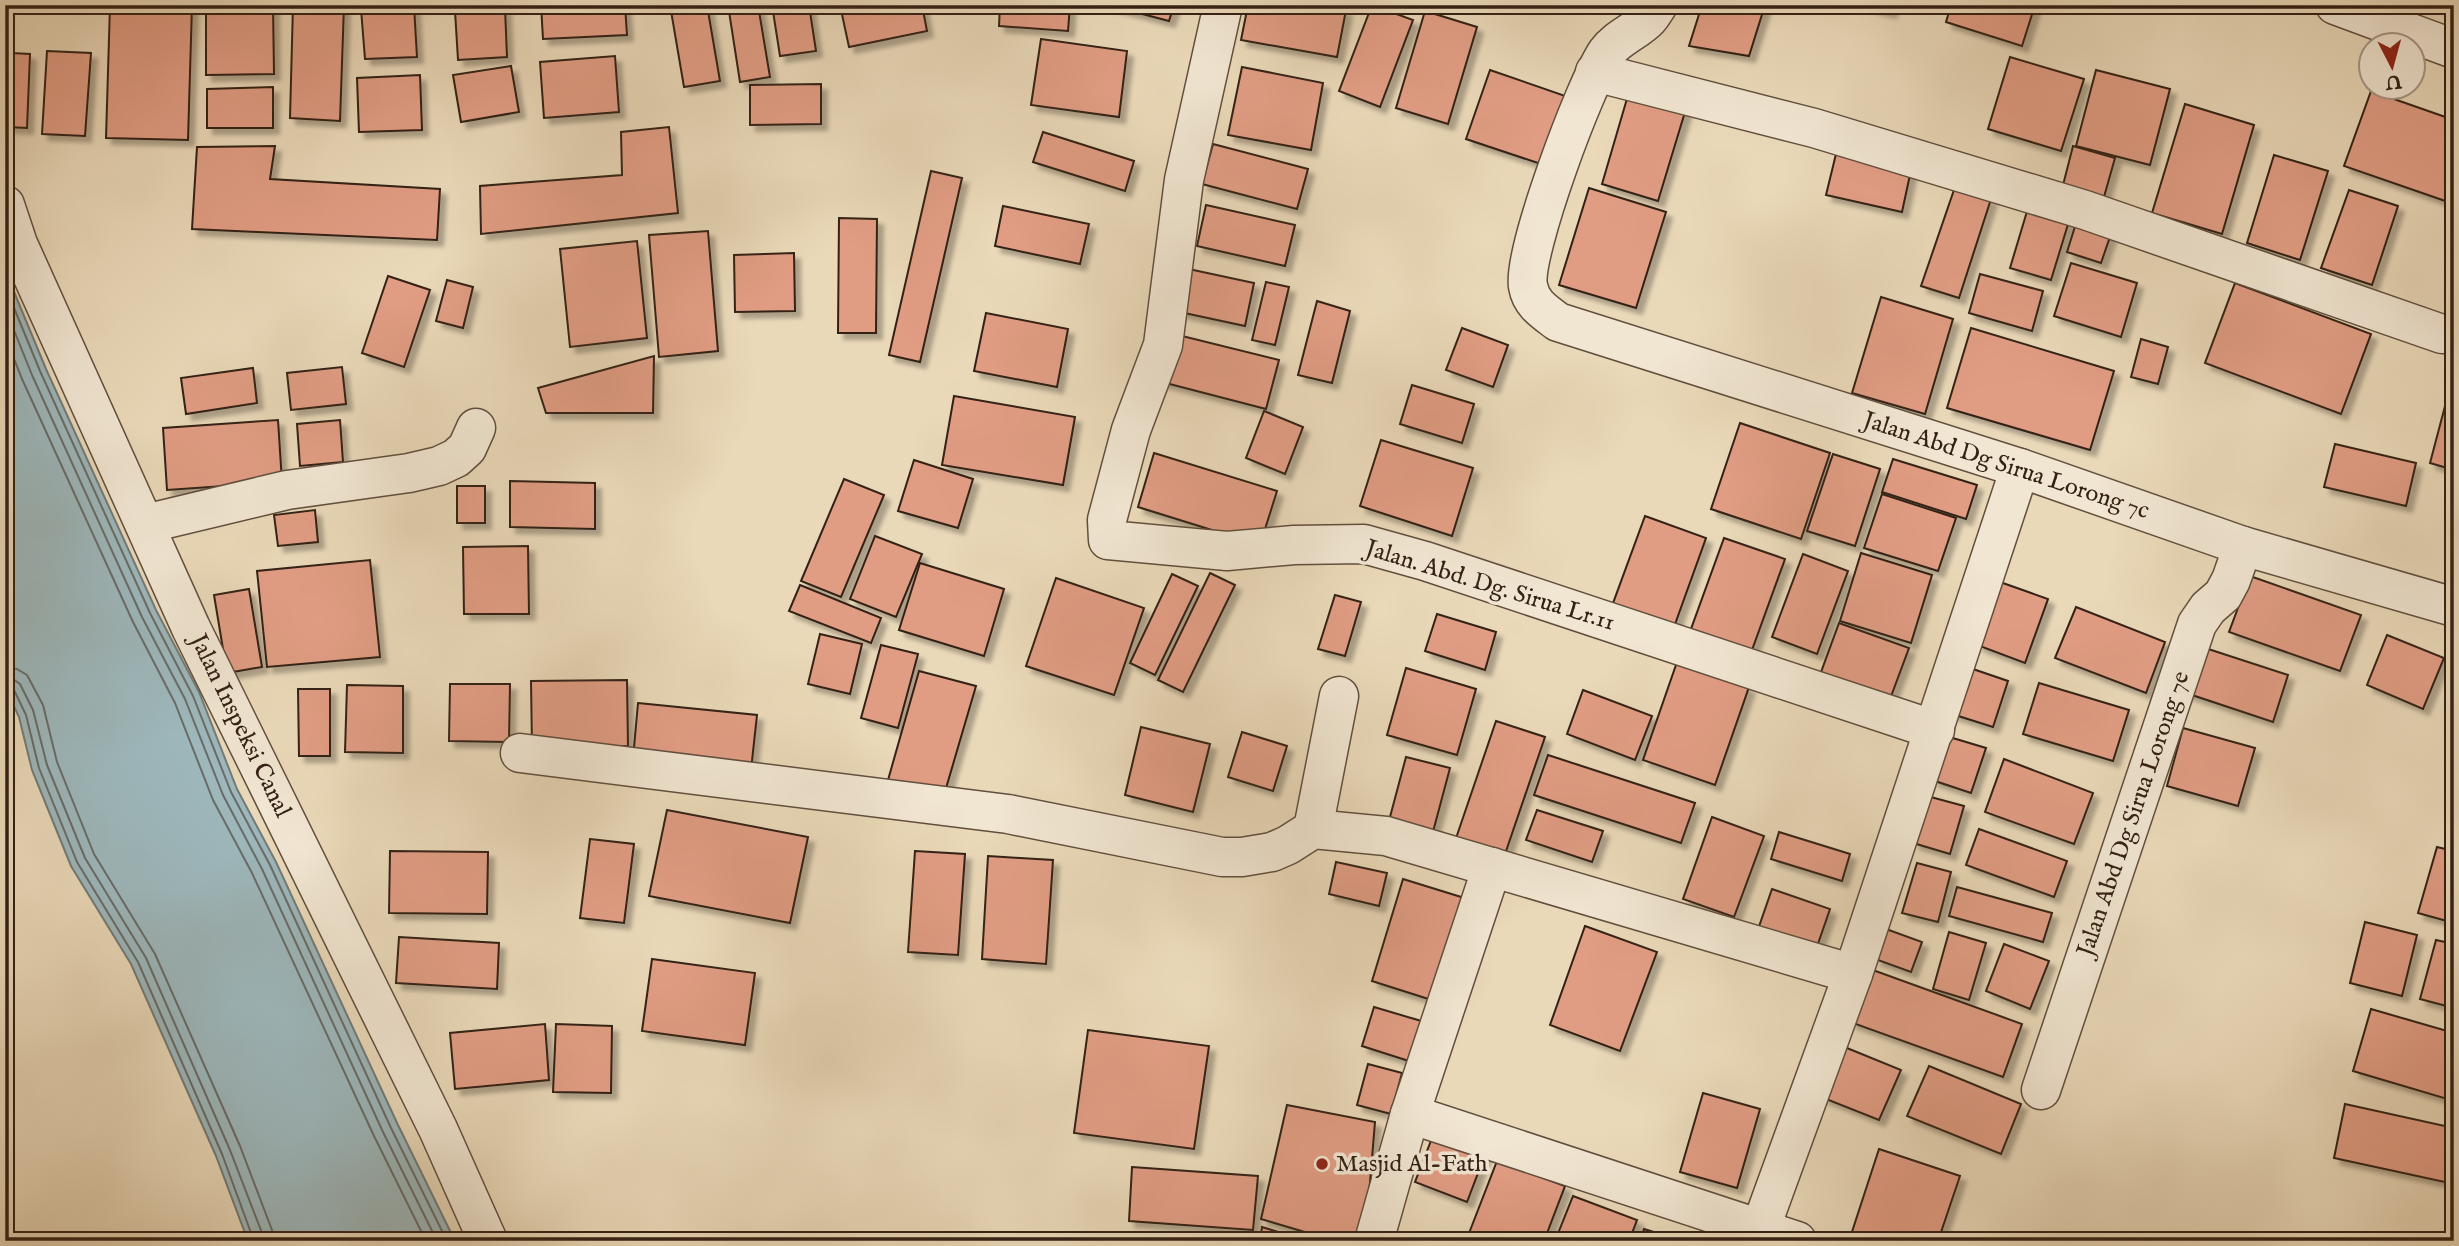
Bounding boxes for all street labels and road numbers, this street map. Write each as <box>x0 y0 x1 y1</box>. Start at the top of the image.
street label: Jalan Abd Dg Sirua Lorong 7c <box>1856 404 2153 527</box>
street label: Jalan. Abd. Dg. Sirua Lr.11 <box>1359 532 1618 639</box>
street label: Jalan Inspeksi Canal <box>181 627 298 823</box>
street label: Jalan Abd Dg Sirua Lorong 7e <box>2070 667 2197 964</box>

